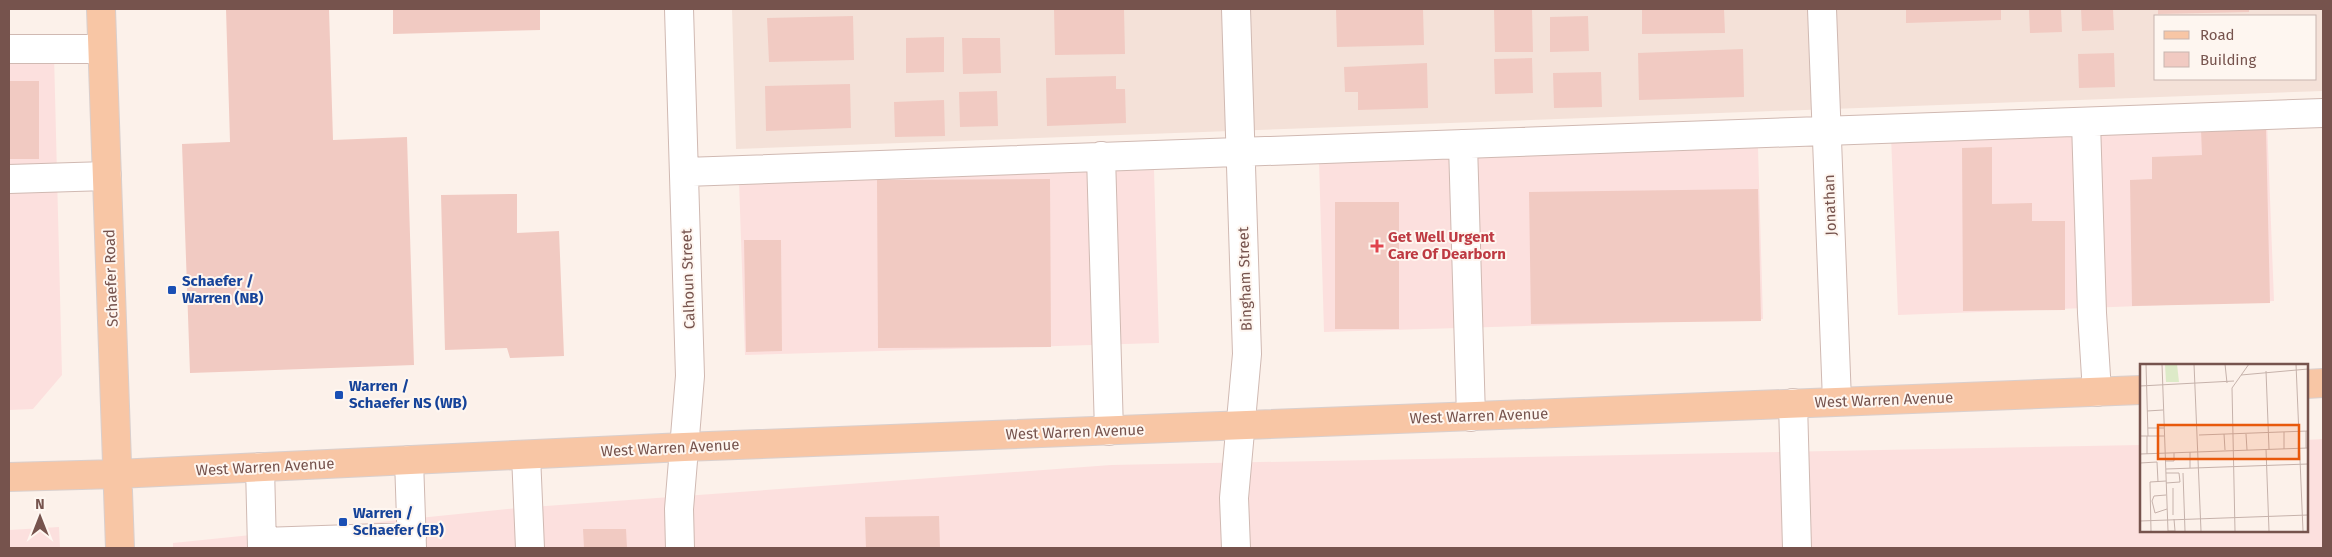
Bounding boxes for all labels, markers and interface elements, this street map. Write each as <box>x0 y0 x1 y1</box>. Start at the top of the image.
legend <box>2154 15 2317 80</box>
text: Road <box>2200 26 2235 44</box>
text: Building <box>2200 51 2256 69</box>
street label: Jonathan <box>1820 174 1840 236</box>
street label: Bingham Street <box>1234 226 1256 331</box>
street label: Calhoun Street <box>677 228 699 329</box>
place label: Get Well Urgent Care Of Dearborn <box>1388 228 1506 263</box>
street label: Schaefer Road <box>100 229 122 327</box>
marker: Get Well Urgent Care Of Dearborn <box>1370 239 1384 253</box>
place label: Schaefer / Warren (NB) <box>182 272 264 307</box>
marker: Schaefer / Warren (NB) <box>166 284 178 296</box>
inset map <box>2140 364 2307 532</box>
place label: Warren / Schaefer NS (WB) <box>349 377 467 412</box>
marker: Warren / Schaefer NS (WB) <box>333 389 345 401</box>
street label: West Warren Avenue <box>1814 389 1954 411</box>
street label: West Warren Avenue <box>1409 405 1549 427</box>
street label: West Warren Avenue <box>1005 421 1145 443</box>
street label: West Warren Avenue <box>600 435 740 461</box>
street label: West Warren Avenue <box>195 454 335 480</box>
north arrow <box>15 492 65 542</box>
text: N <box>35 496 45 513</box>
place label: Warren / Schaefer (EB) <box>353 504 444 539</box>
marker: Warren / Schaefer (EB) <box>337 516 349 528</box>

